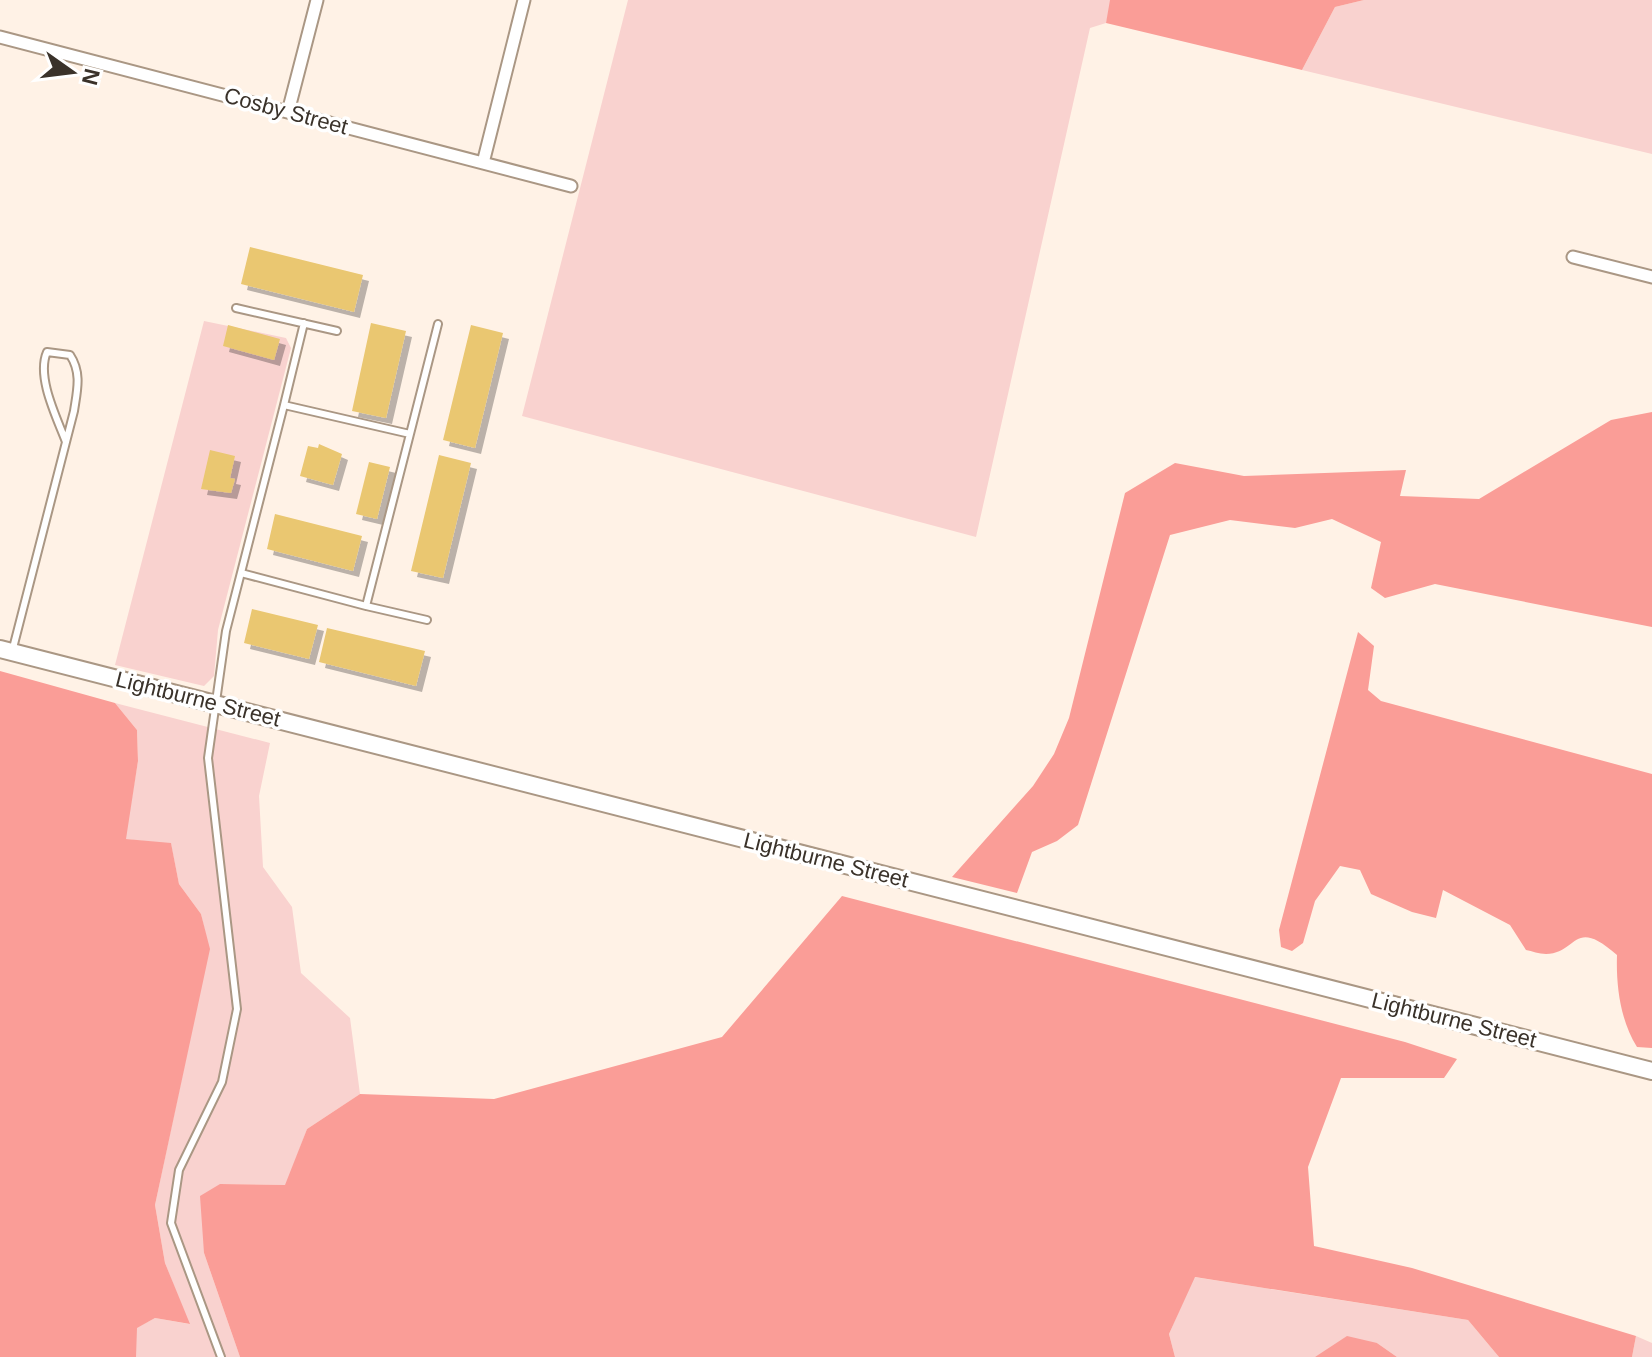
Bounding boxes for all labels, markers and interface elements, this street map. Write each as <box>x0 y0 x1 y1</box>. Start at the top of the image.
north arrow <box>32 32 112 112</box>
text: N <box>77 66 105 87</box>
street label: Cosby Street <box>221 82 351 140</box>
street label: Lightburne Street <box>113 666 283 732</box>
street label: Lightburne Street <box>741 827 911 893</box>
street label: Lightburne Street <box>1369 987 1539 1053</box>

